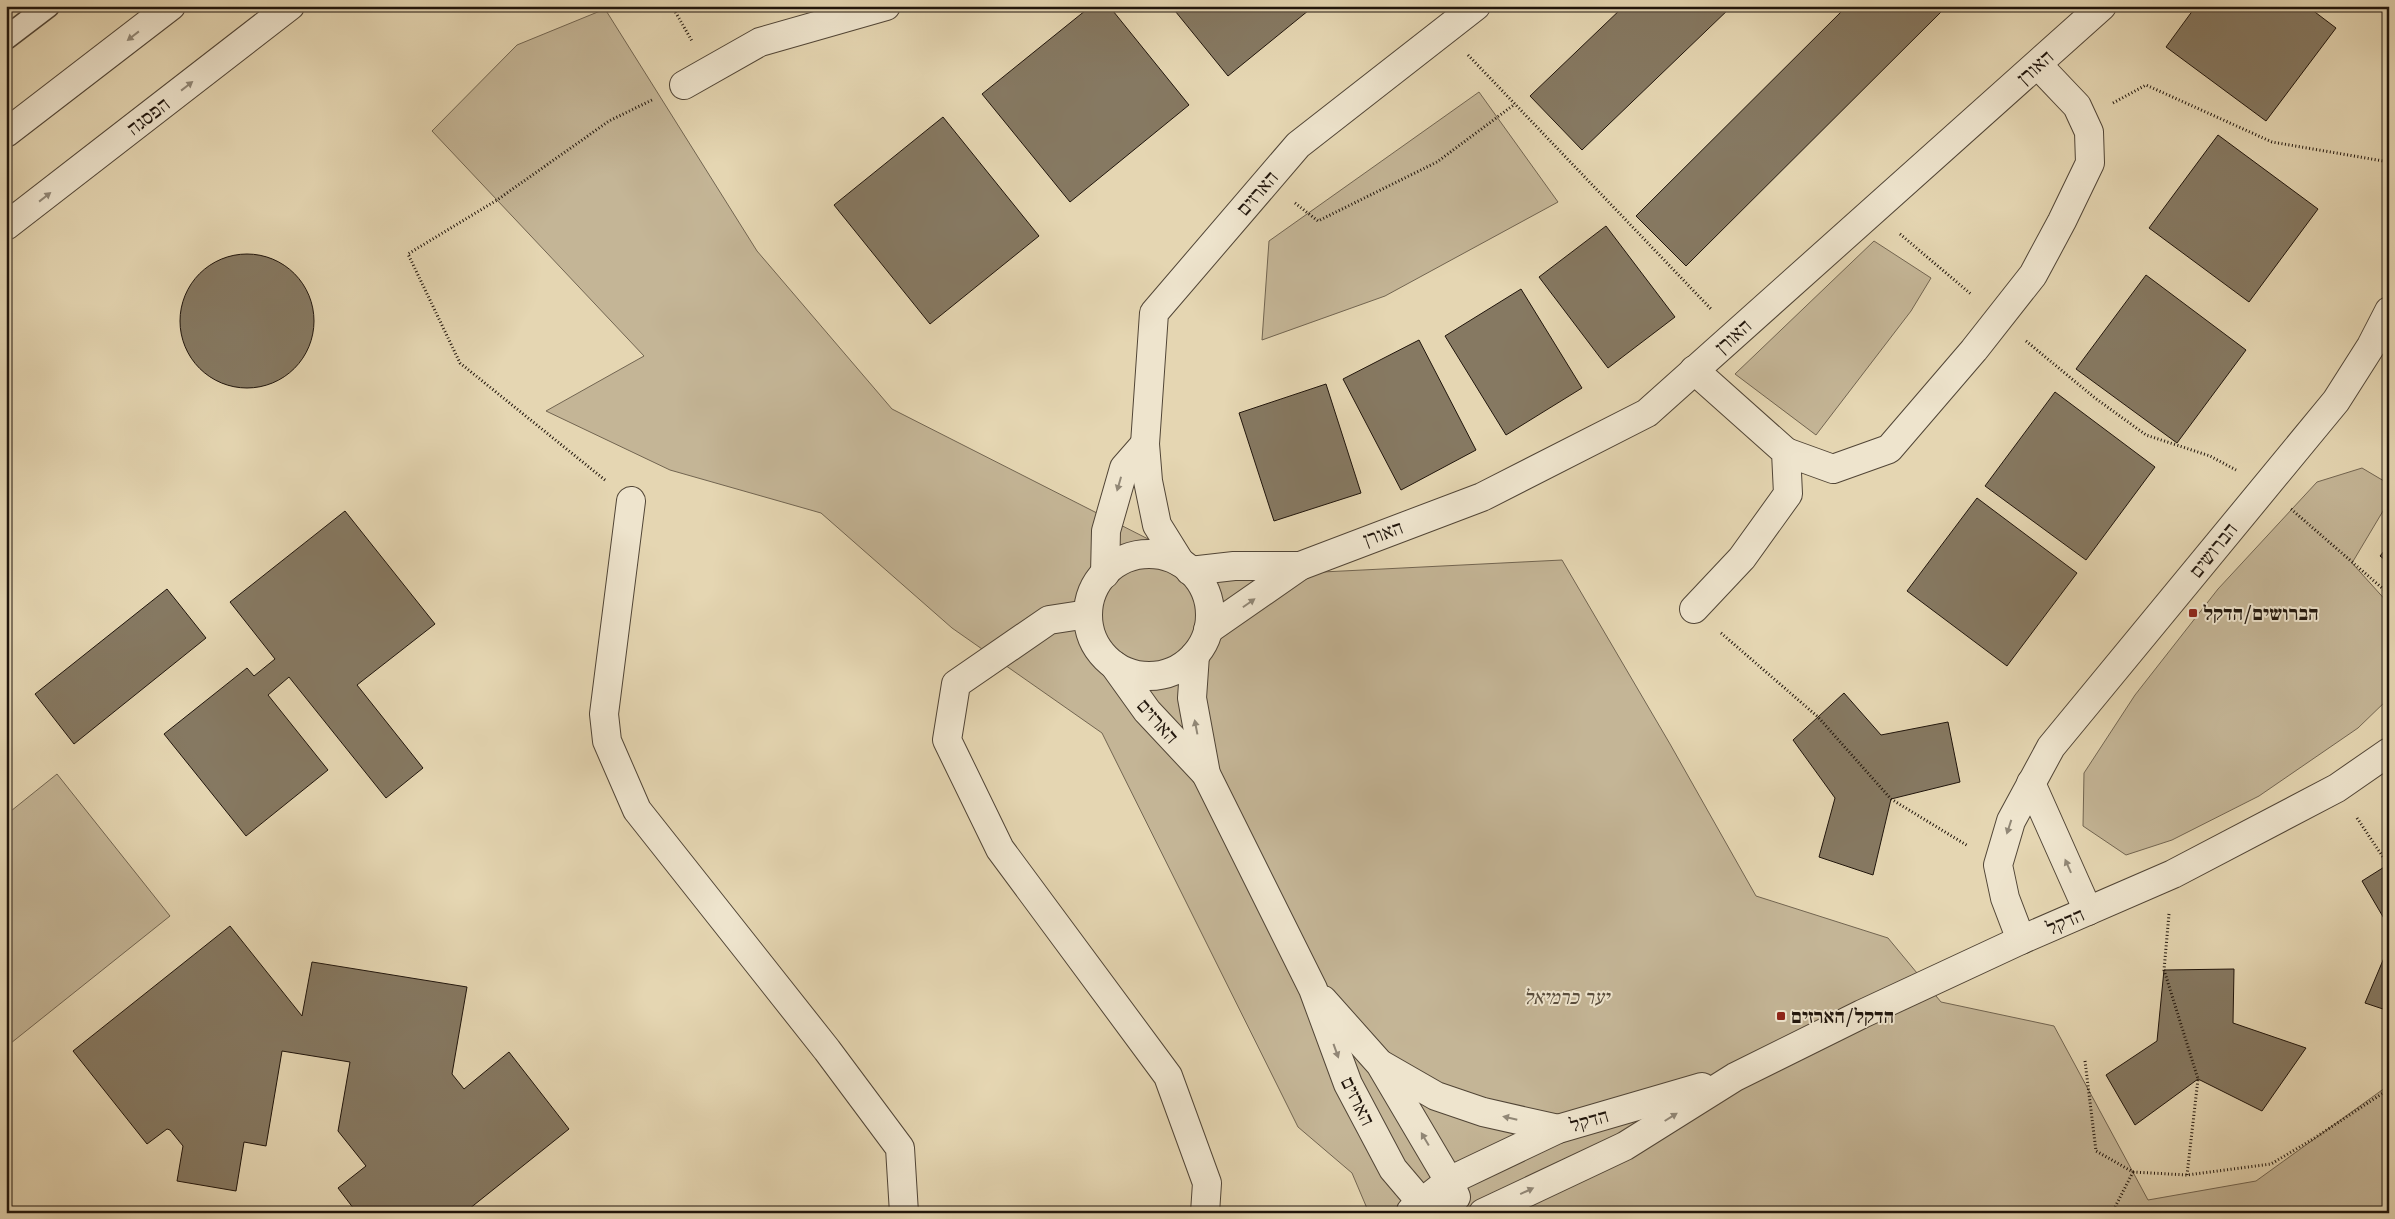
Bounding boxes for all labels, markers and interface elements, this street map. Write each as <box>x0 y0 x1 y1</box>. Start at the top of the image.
one-way arrow <box>126 31 140 41</box>
street label: האורן <box>2014 47 2058 90</box>
one-way arrow <box>180 81 193 92</box>
street label: הפסגה <box>124 95 174 140</box>
street label: הארזים <box>1234 168 1283 220</box>
one-way arrow <box>38 191 51 202</box>
street label: האורן <box>1712 316 1756 359</box>
one-way arrow <box>1115 476 1123 492</box>
street label: האורן <box>1361 519 1406 551</box>
street label: הברושים <box>2187 520 2242 582</box>
one-way arrow <box>1242 598 1256 608</box>
place label: הברושים/הדקל <box>2203 604 2319 625</box>
marker: הברושים/הדקל <box>2187 607 2199 619</box>
street label: הארזים <box>1132 696 1181 748</box>
one-way arrow <box>1192 718 1200 734</box>
one-way arrow <box>2005 820 2013 835</box>
one-way arrow <box>2064 859 2072 873</box>
street label: הדקל <box>2043 904 2088 940</box>
park label: יער כרמיאל <box>1523 988 1611 1009</box>
place label: הדקל/הארזים <box>1791 1007 1894 1028</box>
marker: הדקל/הארזים <box>1775 1010 1787 1022</box>
one-way arrow <box>1333 1044 1340 1059</box>
street label: הארזים <box>1336 1074 1377 1130</box>
street label: הדקל <box>1567 1105 1611 1137</box>
one-way arrow <box>1665 1112 1678 1122</box>
one-way arrow <box>1502 1114 1518 1122</box>
one-way arrow <box>1420 1132 1429 1145</box>
one-way arrow <box>1520 1187 1534 1195</box>

